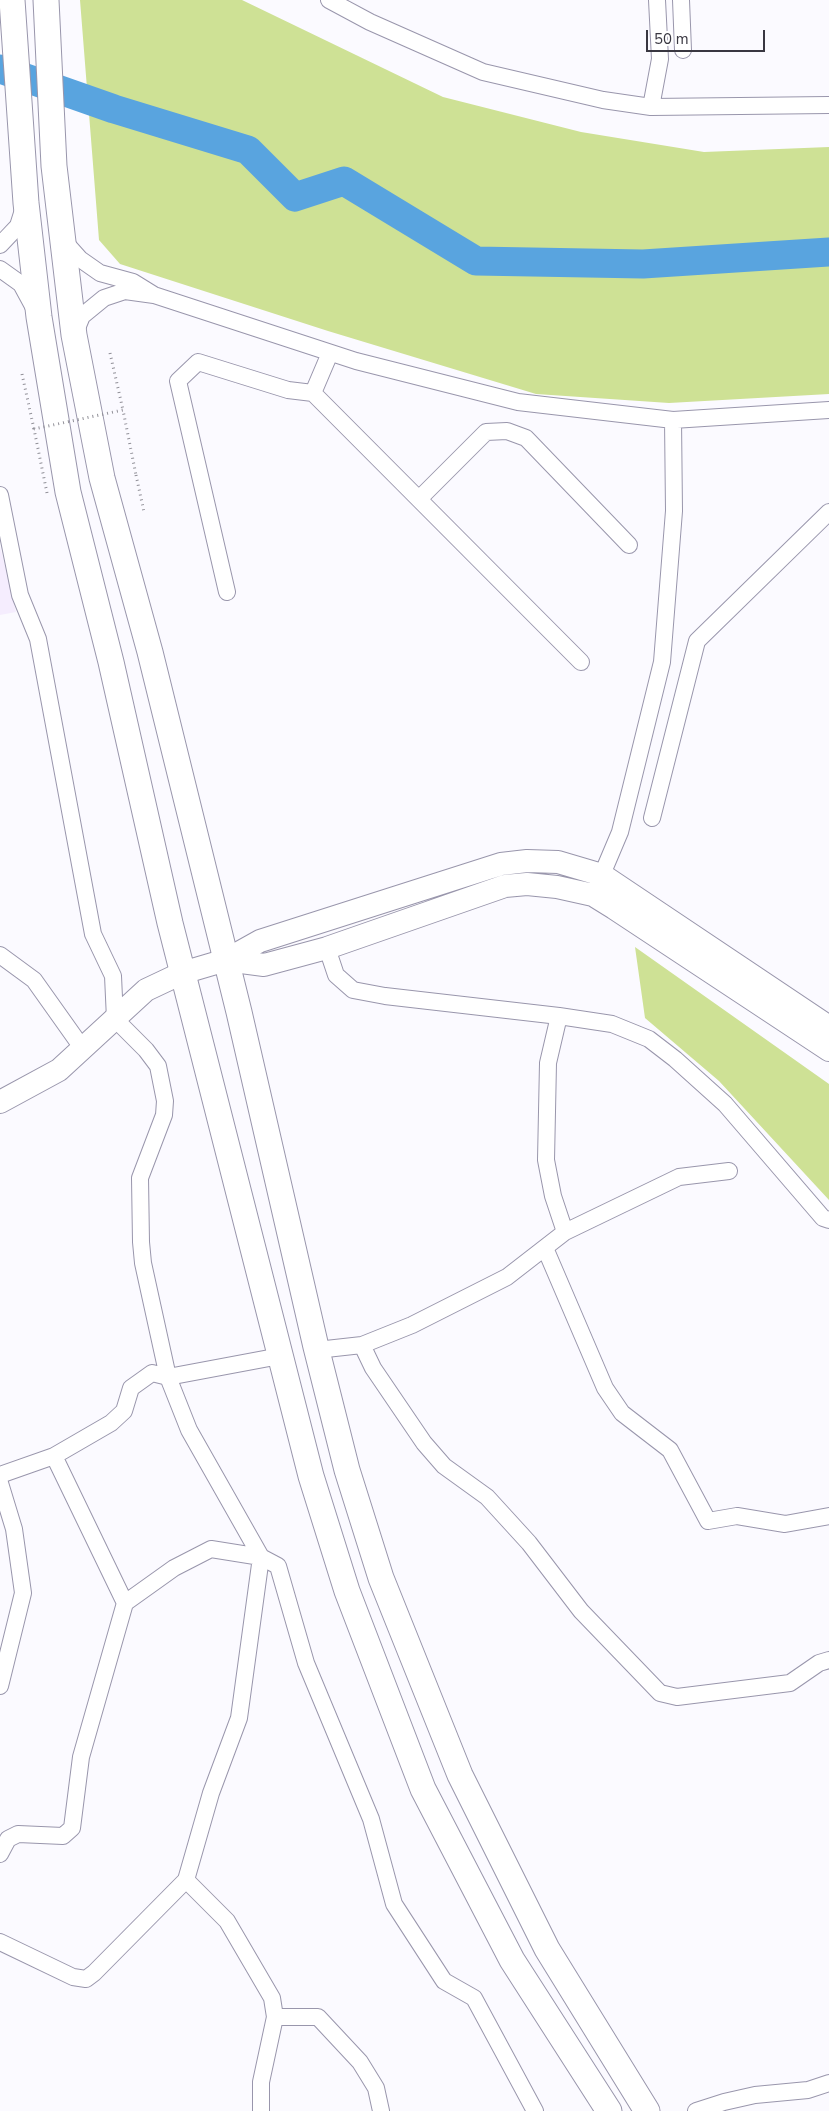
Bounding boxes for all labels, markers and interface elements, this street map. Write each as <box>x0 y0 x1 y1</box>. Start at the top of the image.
scale bar <box>649 20 768 52</box>
text: 50 m <box>654 29 689 49</box>

